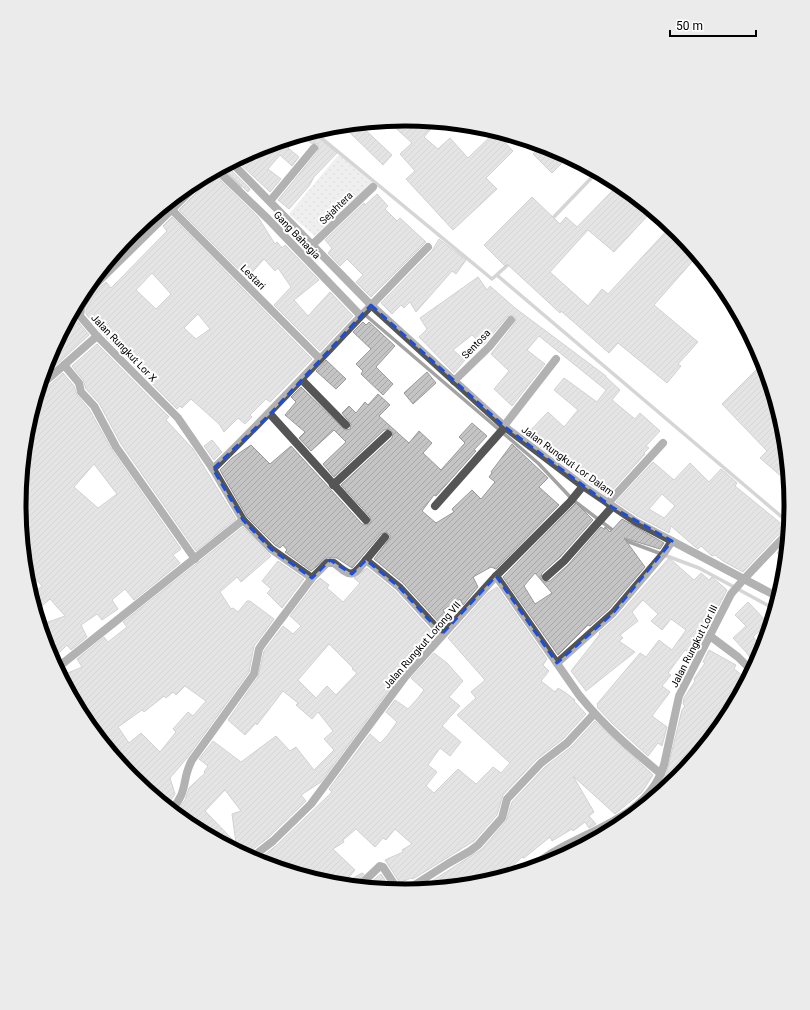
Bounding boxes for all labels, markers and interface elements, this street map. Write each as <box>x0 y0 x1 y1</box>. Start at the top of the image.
scale bar <box>670 12 756 38</box>
text: 50 m <box>676 19 703 33</box>
street label: Sejahtera <box>317 190 355 226</box>
street label: Gang Bahagia <box>272 209 322 261</box>
street label: Lestari <box>238 262 268 292</box>
street label: Jalan Rungkut Lor X <box>89 312 159 384</box>
street label: Sentosa <box>459 327 493 361</box>
street label: Jalan Rungkut Lor Dalam <box>520 424 617 498</box>
street label: Jalan Rungkut Lorong VII <box>381 599 463 691</box>
street label: Jalan Rungkut Lor III <box>668 603 720 689</box>

